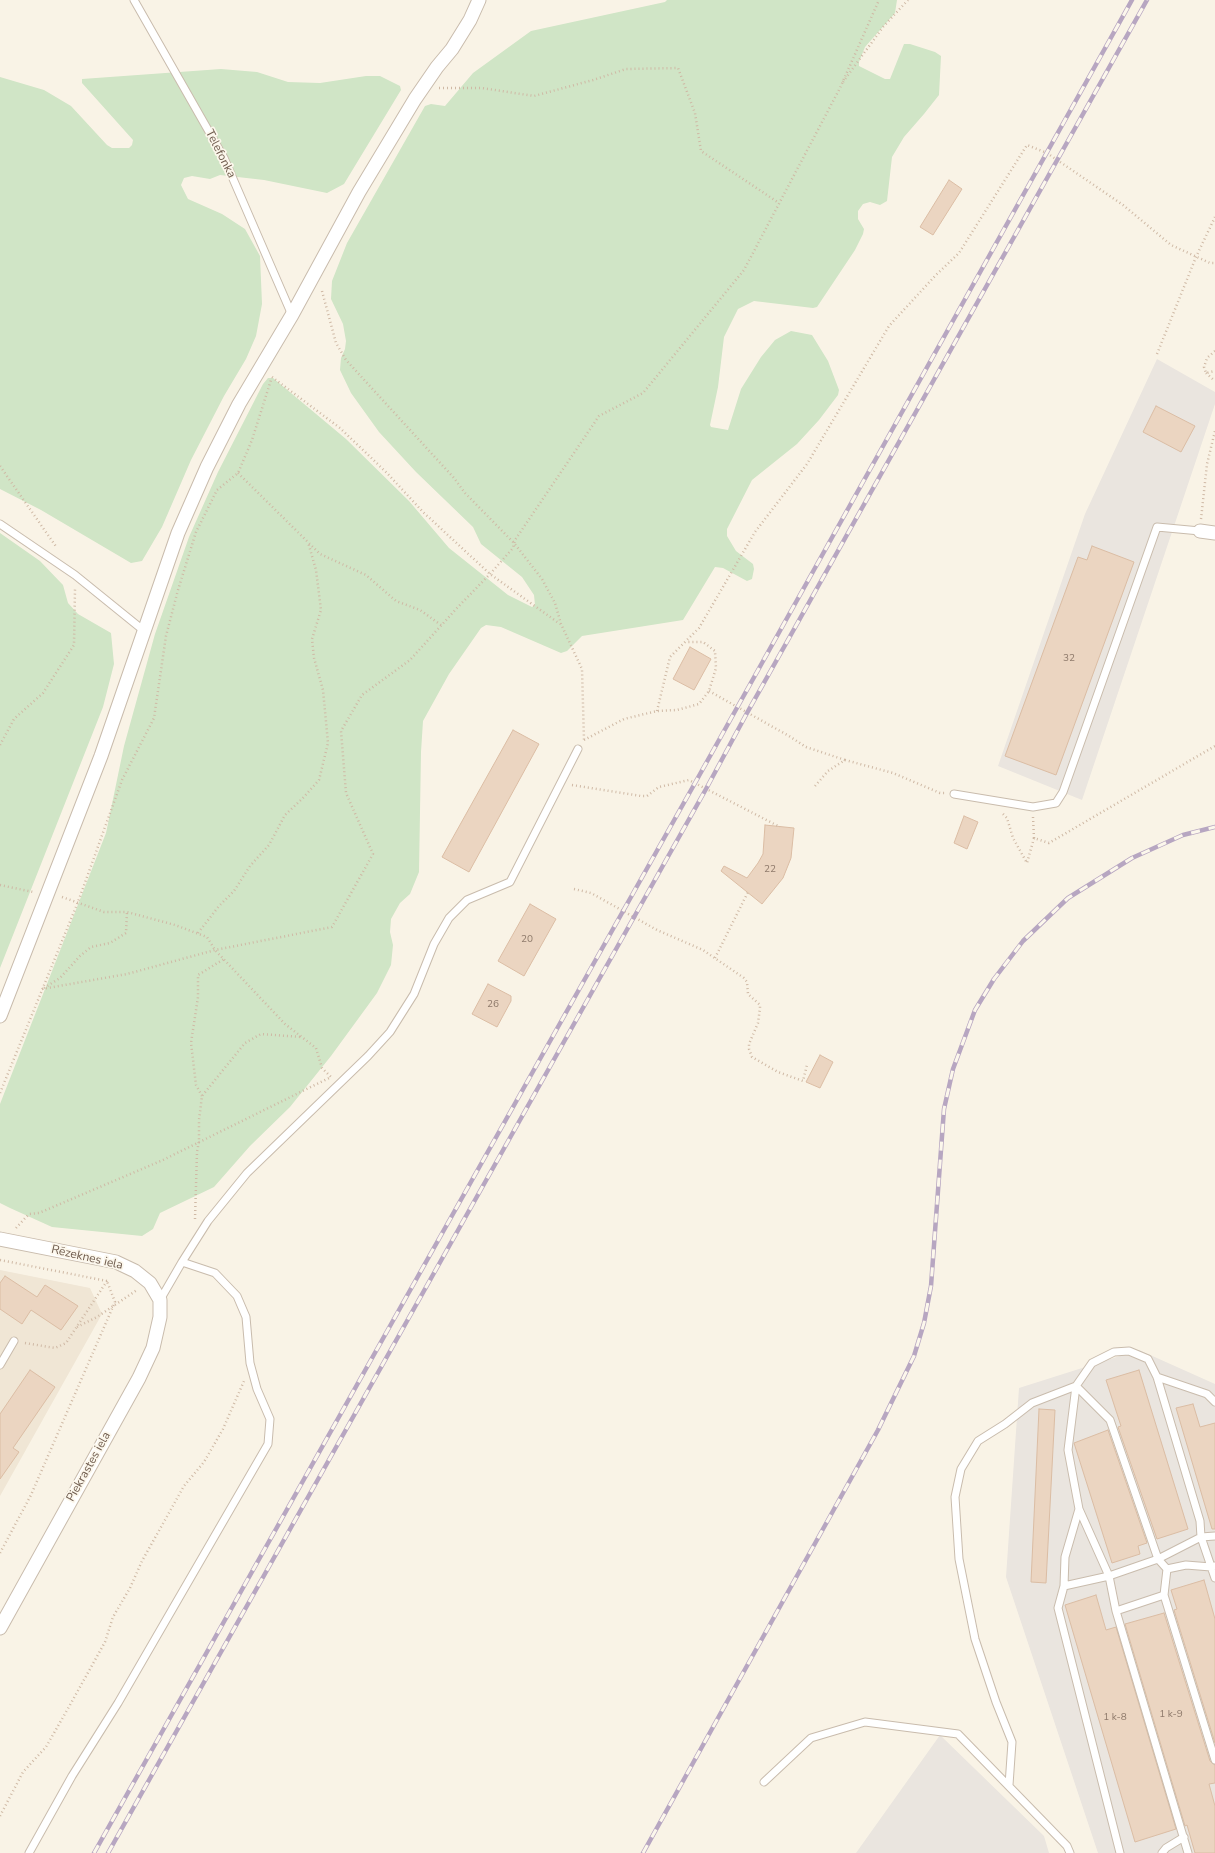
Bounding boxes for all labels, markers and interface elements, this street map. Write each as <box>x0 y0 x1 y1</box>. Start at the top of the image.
street label: Telefonka <box>202 127 238 181</box>
house number: 32 <box>1063 653 1075 665</box>
house number: 22 <box>764 864 776 876</box>
house number: 20 <box>521 934 533 946</box>
house number: 26 <box>487 999 499 1011</box>
street label: Rēzeknes iela <box>50 1243 124 1273</box>
street label: Piekrastes iela <box>64 1430 114 1504</box>
house number: 1 k-9 <box>1159 1709 1183 1721</box>
house number: 1 k-8 <box>1103 1712 1127 1724</box>

